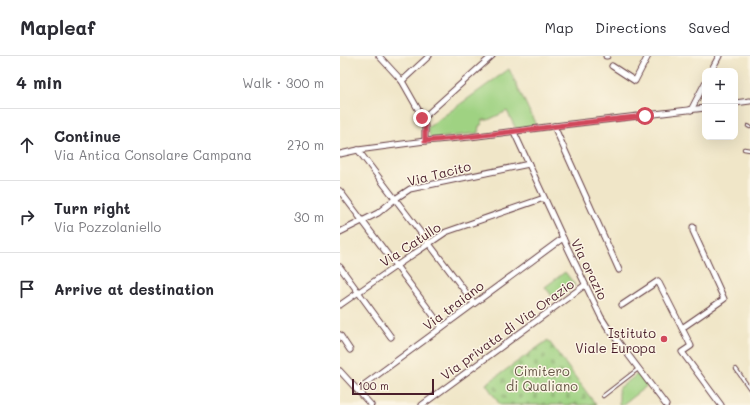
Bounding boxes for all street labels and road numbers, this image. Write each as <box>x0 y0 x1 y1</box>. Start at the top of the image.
street label: Via Tacito <box>405 157 473 189</box>
street label: Via Catullo <box>376 218 444 270</box>
street label: Via orazio <box>568 236 612 303</box>
street label: Via privata di Via Orazio <box>437 275 577 383</box>
street label: Via traiano <box>419 276 487 333</box>

